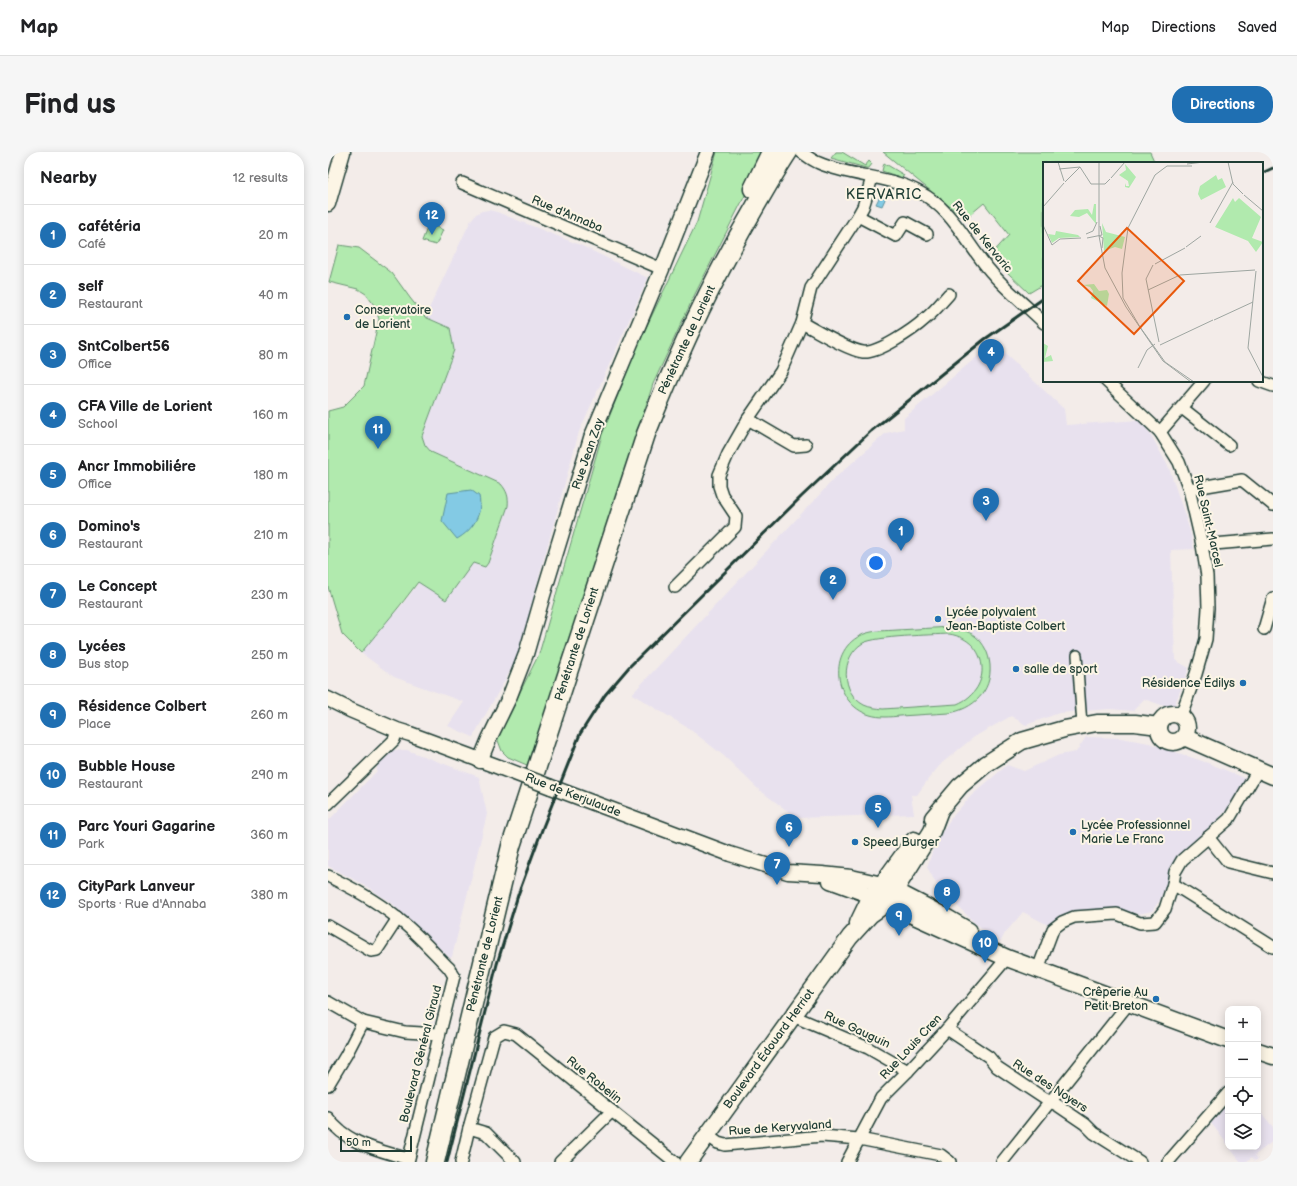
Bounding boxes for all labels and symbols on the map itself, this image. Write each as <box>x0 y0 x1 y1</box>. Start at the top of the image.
inset map <box>1043 162 1263 382</box>
district label: KERVARIC <box>846 186 922 203</box>
street label: Rue d'Annaba <box>529 192 605 236</box>
street label: Rue de Kervaric <box>949 198 1015 276</box>
pin: 12 <box>419 202 445 235</box>
street label: Pénétrante de Lorient <box>655 283 719 397</box>
place label: Conservatoire de Lorient <box>355 303 431 332</box>
marker: Conservatoire de Lorient <box>342 312 352 322</box>
pin: 4 <box>978 339 1004 372</box>
pin: 11 <box>365 416 391 449</box>
street label: Rue Jean Zay <box>569 416 607 492</box>
street label: Rue Saint-Marcel <box>1190 473 1226 569</box>
pin: 3 <box>973 488 999 521</box>
pin: 1 <box>888 518 914 551</box>
your location <box>866 553 886 573</box>
pin: 2 <box>820 567 846 600</box>
street label: Pénétrante de Lorient <box>552 585 603 703</box>
place label: Lycée polyvalent Jean-Baptiste Colbert <box>946 605 1065 634</box>
marker: Lycée polyvalent Jean-Baptiste Colbert <box>933 614 943 624</box>
place label: salle de sport <box>1024 662 1098 677</box>
marker: salle de sport <box>1011 664 1021 674</box>
place label: Résidence Édilys <box>1142 675 1235 691</box>
marker: Résidence Édilys <box>1238 678 1248 688</box>
street label: Rue de Kerjulaude <box>523 770 623 820</box>
pin: 5 <box>865 795 891 828</box>
pin: 6 <box>776 814 802 847</box>
place label: Lycée Professionnel Marie Le Franc <box>1081 818 1190 847</box>
marker: Lycée Professionnel Marie Le Franc <box>1068 827 1078 837</box>
place label: Speed Burger <box>863 835 940 850</box>
marker: Speed Burger <box>850 837 860 847</box>
pin: 7 <box>764 852 790 885</box>
pin: 8 <box>934 879 960 912</box>
street label: Pénétrante de Lorient <box>463 894 507 1013</box>
pin: 9 <box>886 903 912 936</box>
pin: 10 <box>972 930 998 963</box>
street label: Boulevard Général Giraud <box>397 984 445 1124</box>
street label: Boulevard Édouard Herriot <box>720 985 818 1112</box>
place label: Crêperie Au Petit Breton <box>1083 985 1148 1014</box>
marker: Crêperie Au Petit Breton <box>1151 994 1161 1004</box>
street label: Rue Gauguin <box>822 1008 893 1052</box>
street label: Rue Louis Cren <box>877 1011 945 1083</box>
street label: Rue Robelin <box>563 1053 625 1107</box>
street label: Rue des Noyers <box>1010 1056 1090 1116</box>
street label: Rue de Keryvaland <box>728 1117 832 1139</box>
scale bar <box>340 1134 412 1153</box>

